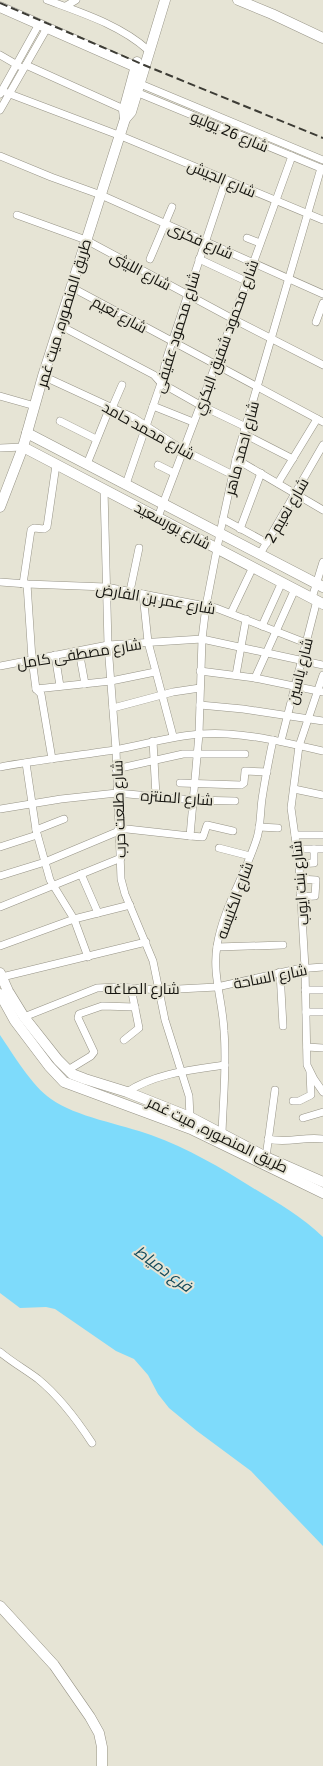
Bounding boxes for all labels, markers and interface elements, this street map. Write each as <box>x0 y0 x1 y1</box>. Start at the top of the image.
street label: شارع 26 يوليو <box>187 107 272 158</box>
street label: شارع الجيش <box>184 156 259 203</box>
street label: شارع فكرى <box>164 218 236 265</box>
street label: طريق المنصوره, ميت غمر <box>32 237 96 391</box>
street label: شارع الليثى <box>106 247 174 296</box>
street label: شارع محمود شفيق البكري <box>188 257 265 419</box>
street label: شارع محمود عفيفى <box>149 269 206 396</box>
street label: شارع نعيم <box>88 292 151 339</box>
street label: شارع محمد حامد <box>98 397 198 465</box>
street label: شارع احمد ماهر <box>220 399 265 499</box>
street label: شارع نعيم 2 <box>260 474 314 547</box>
street label: شارع بورسعيد <box>131 497 214 555</box>
street label: شارع عمر بن الفارض <box>94 579 217 620</box>
street label: شارع مصطفى كامل <box>15 634 143 675</box>
street label: شارع ياسين <box>282 636 319 707</box>
street label: شارع طلعت حرب <box>107 760 132 858</box>
street label: شارع المنتزه <box>140 785 214 812</box>
street label: شارع بنت ايوب <box>286 840 315 926</box>
street label: شارع الكنيسه <box>212 859 259 942</box>
street label: شارع الساحة <box>232 960 309 995</box>
street label: شارع الصاغه <box>104 979 180 1000</box>
street label: طريق المنصوره, ميت غمر <box>143 1092 291 1178</box>
water label: فرع دمياط <box>130 1241 198 1298</box>

